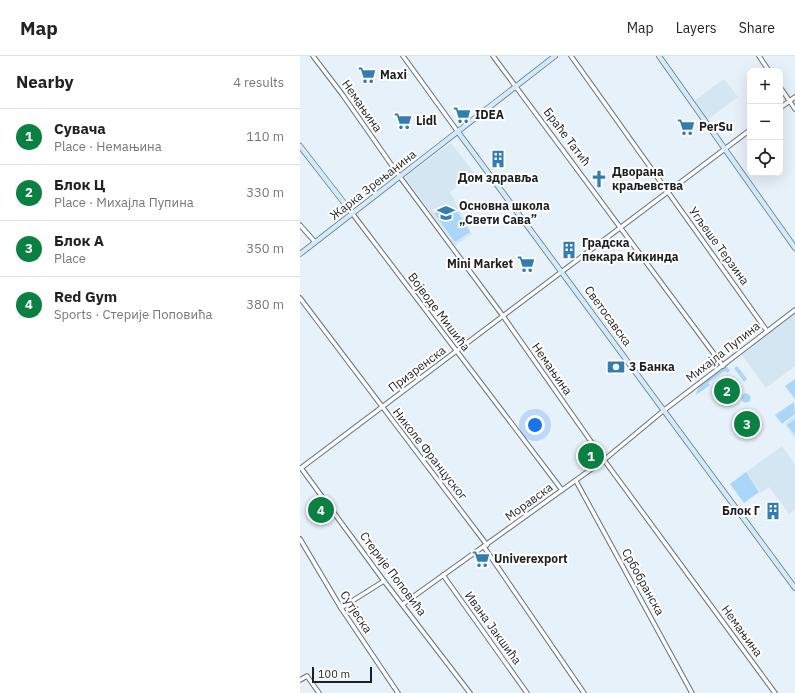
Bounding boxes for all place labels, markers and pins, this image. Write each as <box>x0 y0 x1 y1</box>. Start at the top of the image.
supermarket icon: Maxi <box>357 65 377 85</box>
place label: Maxi <box>380 67 407 82</box>
supermarket icon: IDEA <box>452 105 472 125</box>
place label: IDEA <box>475 107 504 122</box>
supermarket icon: Lidl <box>393 111 413 131</box>
place label: Lidl <box>416 113 437 128</box>
supermarket icon: PerSu <box>676 117 696 137</box>
place label: PerSu <box>699 119 733 134</box>
building icon: Дом здравља <box>488 149 508 169</box>
place label: Дворана краљевства <box>612 164 683 193</box>
church icon: Дворана краљевства <box>589 169 609 189</box>
place label: Дом здравља <box>458 170 538 185</box>
place label: Основна школа „Свети Сава” <box>459 198 550 227</box>
school or university icon: Основна школа „Свети Сава” <box>436 203 456 223</box>
place label: Градска пекара Кикинда <box>582 235 679 264</box>
building icon: Градска пекара Кикинда <box>559 240 579 260</box>
supermarket icon: Mini Market <box>516 254 536 274</box>
place label: Mini Market <box>447 256 513 271</box>
bank icon: 3 Банка <box>606 357 626 377</box>
place label: 3 Банка <box>629 359 675 374</box>
pin: 2 <box>714 376 740 406</box>
pin: 3 <box>734 409 760 439</box>
pin: 1 <box>578 441 604 471</box>
pin: 4 <box>308 495 334 525</box>
building icon: Блок Г <box>763 501 783 521</box>
place label: Блок Г <box>722 503 760 518</box>
supermarket icon: Univerexport <box>471 549 491 569</box>
place label: Univerexport <box>494 551 568 566</box>

